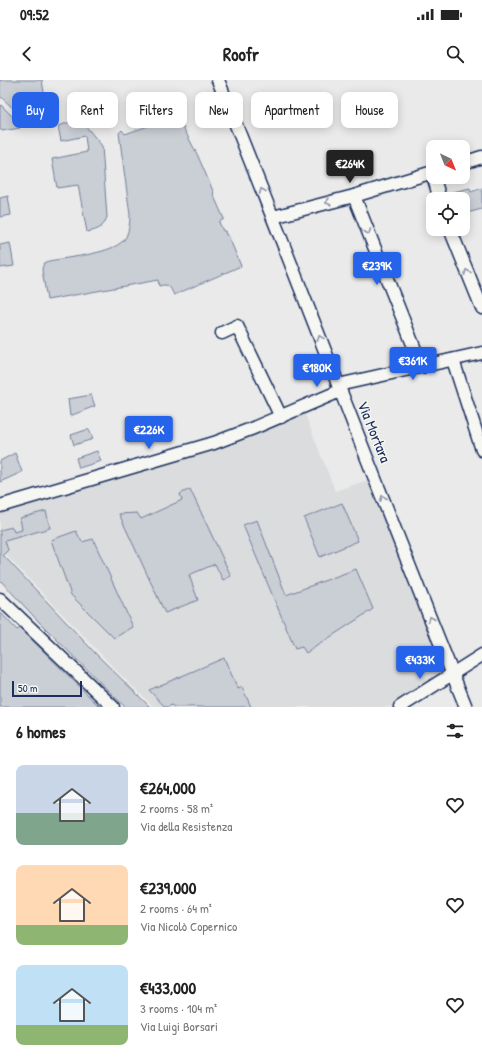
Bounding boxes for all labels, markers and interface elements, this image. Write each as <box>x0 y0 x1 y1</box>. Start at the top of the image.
text: 09:52 <box>20 4 49 25</box>
text: Roofr <box>223 42 259 67</box>
icon: back <box>16 43 38 65</box>
icon: search <box>444 43 466 65</box>
chip: Buy <box>12 92 59 128</box>
chip: Rent <box>67 92 118 128</box>
chip: Filters <box>126 92 187 128</box>
chip: New <box>195 92 243 128</box>
chip: Apartment <box>251 92 333 128</box>
chip: House <box>341 92 398 128</box>
north arrow <box>426 140 470 184</box>
map controls <box>426 140 470 236</box>
pin: €264K <box>322 150 378 184</box>
text: €264K <box>335 154 365 172</box>
one-way arrow <box>259 187 267 194</box>
button: locate <box>426 192 470 236</box>
one-way arrow <box>325 198 332 206</box>
one-way arrow <box>364 228 372 235</box>
pin: €239K <box>349 252 405 286</box>
text: €239K <box>362 256 392 274</box>
one-way arrow <box>464 268 472 275</box>
one-way arrow <box>317 334 325 342</box>
pin: €361K <box>385 347 441 381</box>
text: €361K <box>399 351 427 369</box>
pin: €180K <box>289 354 345 388</box>
text: €180K <box>302 358 332 376</box>
street label: Via Mortara <box>353 398 396 466</box>
pin: €226K <box>121 416 177 450</box>
text: €226K <box>134 420 164 438</box>
one-way arrow <box>379 494 387 501</box>
one-way arrow <box>427 615 435 622</box>
pin: €433K <box>392 646 448 680</box>
text: €433K <box>405 650 435 668</box>
scale bar <box>12 679 82 698</box>
text: 50 m <box>18 681 38 695</box>
text: 6 homes <box>16 720 66 743</box>
icon: filters <box>444 720 466 742</box>
text: €264,000 <box>140 776 196 799</box>
icon: home <box>48 781 96 829</box>
icon: heart <box>444 794 466 816</box>
text: 2 rooms · 58 m² <box>140 799 213 817</box>
text: Via della Resistenza <box>140 817 232 835</box>
text: €239,000 <box>140 876 196 899</box>
icon: home <box>48 881 96 929</box>
icon: heart <box>444 894 466 916</box>
text: 2 rooms · 64 m² <box>140 899 212 917</box>
text: Via Nicolò Copernico <box>140 917 237 935</box>
text: €433,000 <box>140 976 196 999</box>
icon: home <box>48 981 96 1029</box>
icon: heart <box>444 994 466 1016</box>
text: 3 rooms · 104 m² <box>140 999 217 1017</box>
text: Via Luigi Borsari <box>140 1017 218 1035</box>

